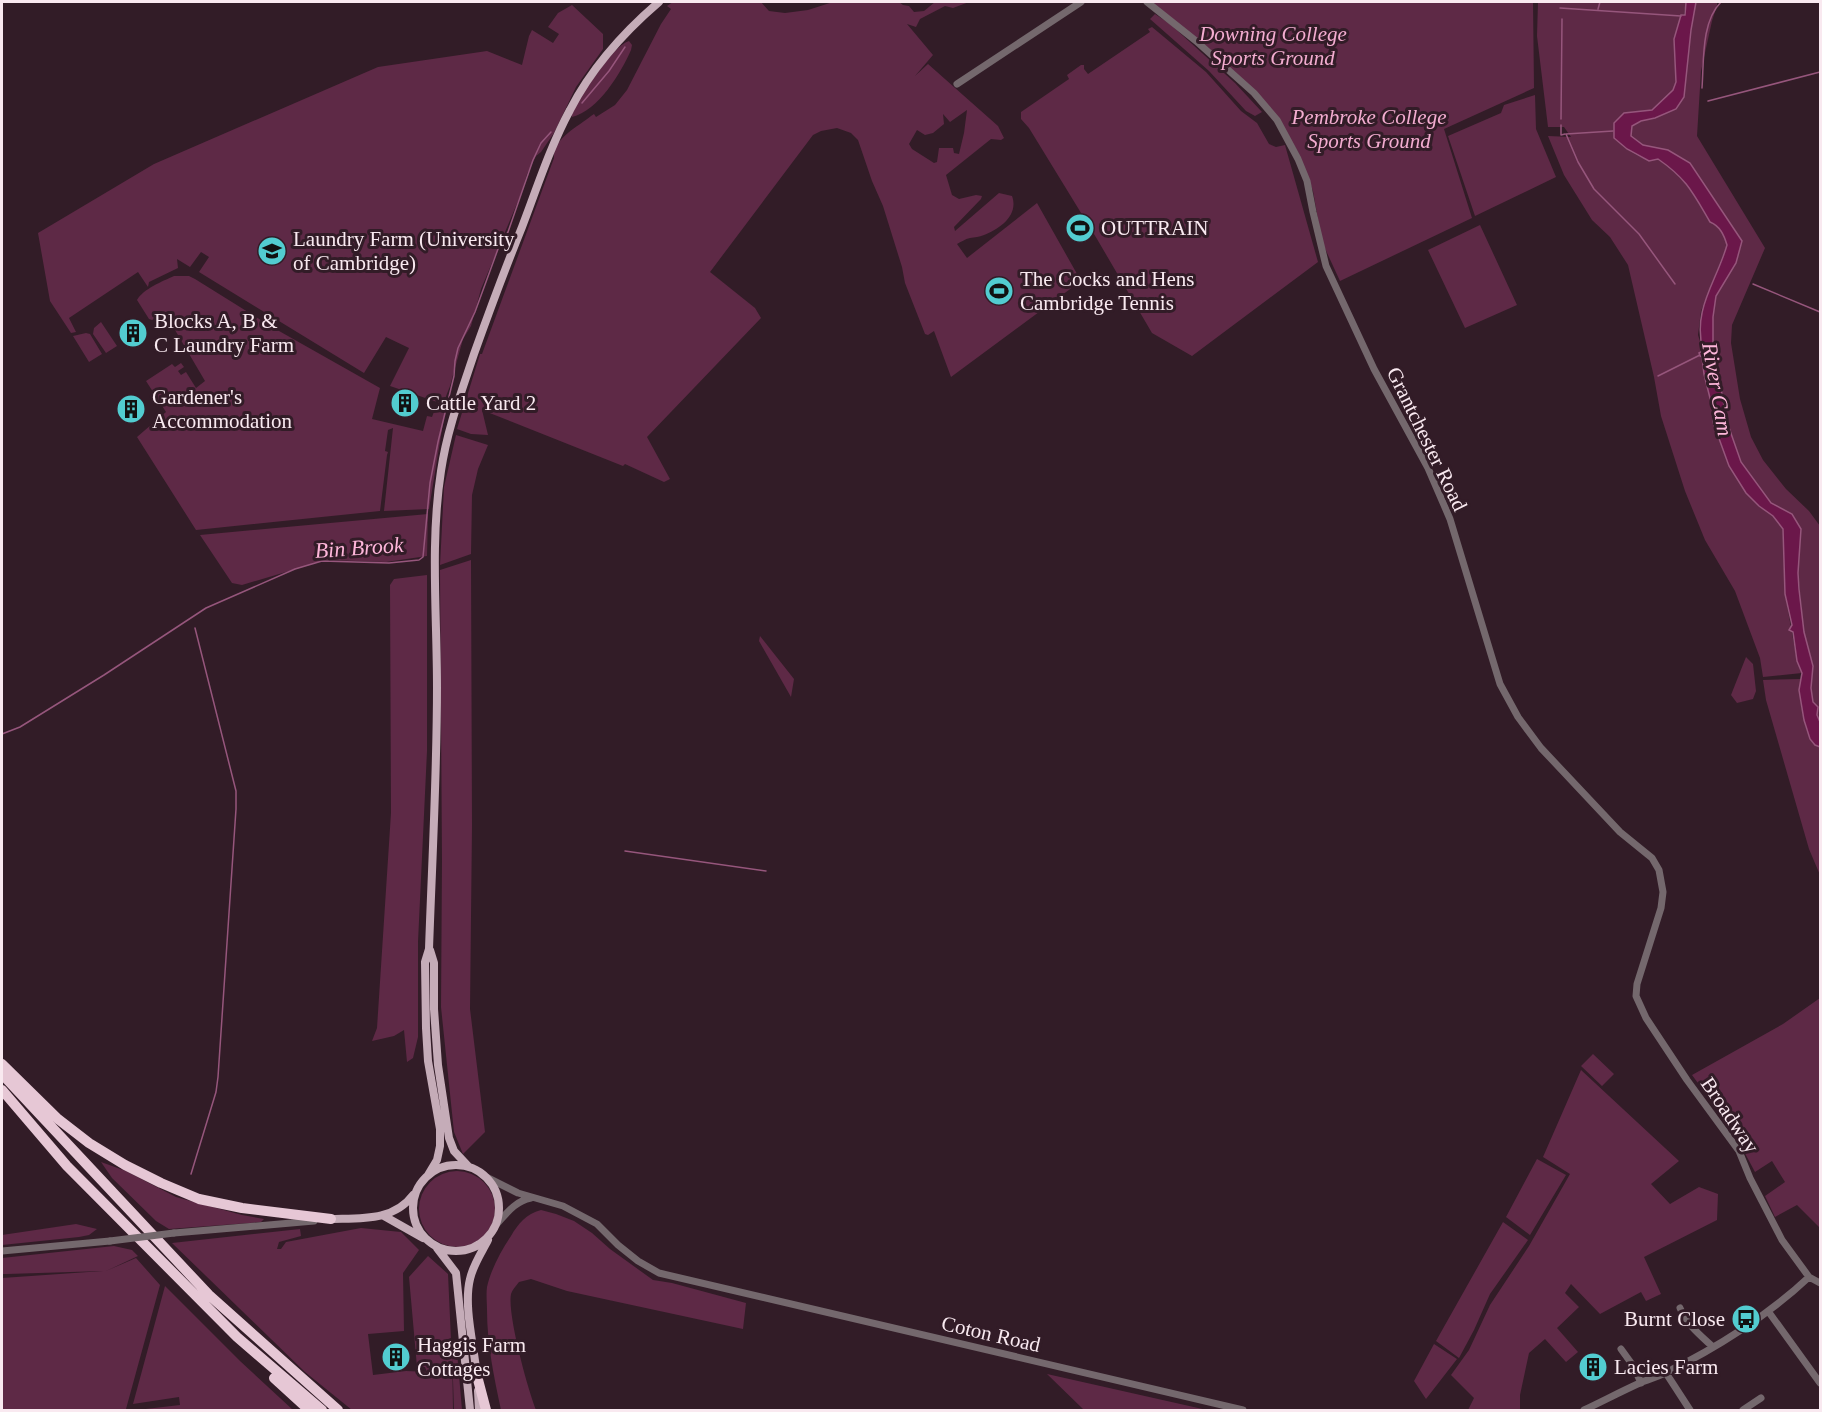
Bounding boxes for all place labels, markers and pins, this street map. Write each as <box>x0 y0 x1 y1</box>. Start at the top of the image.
sports icon: OUTTRAIN <box>1064 212 1096 244</box>
place label: OUTTRAIN <box>1101 216 1208 240</box>
place label: Laundry Farm (University of Cambridge) <box>293 227 515 275</box>
school or university icon: Laundry Farm (University of Cambridge) <box>256 235 288 267</box>
place label: The Cocks and Hens Cambridge Tennis <box>1020 267 1194 315</box>
sports icon: The Cocks and Hens Cambridge Tennis <box>983 275 1015 307</box>
place label: Blocks A, B & C Laundry Farm <box>154 309 294 357</box>
building icon: Blocks A, B & C Laundry Farm <box>117 317 149 349</box>
place label: Gardener's Accommodation <box>152 385 292 433</box>
building icon: Cattle Yard 2 <box>389 387 421 419</box>
place label: Cattle Yard 2 <box>426 391 536 415</box>
building icon: Gardener's Accommodation <box>115 393 147 425</box>
bus stop icon: Burnt Close <box>1730 1303 1762 1335</box>
place label: Burnt Close <box>1624 1307 1725 1331</box>
place label: Haggis Farm Cottages <box>417 1333 526 1381</box>
building icon: Haggis Farm Cottages <box>380 1341 412 1373</box>
building icon: Lacies Farm <box>1577 1351 1609 1383</box>
place label: Lacies Farm <box>1614 1355 1718 1379</box>

